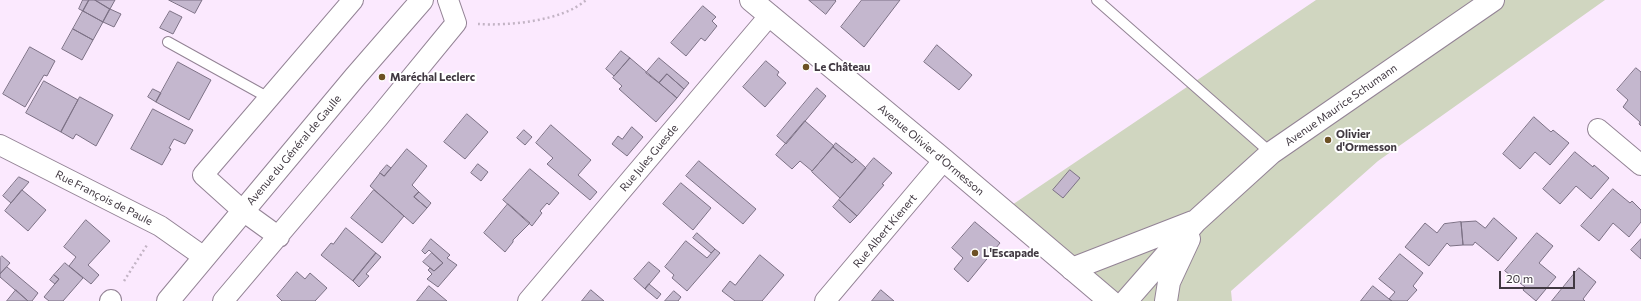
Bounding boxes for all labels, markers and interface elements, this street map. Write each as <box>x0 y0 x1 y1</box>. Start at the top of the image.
place label: Le Château <box>814 60 870 74</box>
street label: Avenue Maurice Schumann <box>1282 61 1400 149</box>
marker: Le Château <box>801 62 811 72</box>
place label: Maréchal Leclerc <box>390 70 475 84</box>
marker: Maréchal Leclerc <box>377 72 387 82</box>
street label: Avenue du Général de Gaulle <box>244 92 344 208</box>
street label: Avenue Olivier d'Ormesson <box>875 102 987 198</box>
street label: Rue Jules Guesde <box>617 122 681 194</box>
place label: Olivier d'Ormesson <box>1336 127 1397 153</box>
marker: Olivier d'Ormesson <box>1323 135 1333 145</box>
street label: Rue François de Paule <box>53 168 155 228</box>
street label: Rue Albert Kienert <box>850 191 920 271</box>
place label: L'Escapade <box>983 246 1039 260</box>
marker: L'Escapade <box>970 248 980 258</box>
scale bar <box>1501 263 1577 289</box>
text: 20 m <box>1506 271 1533 285</box>

